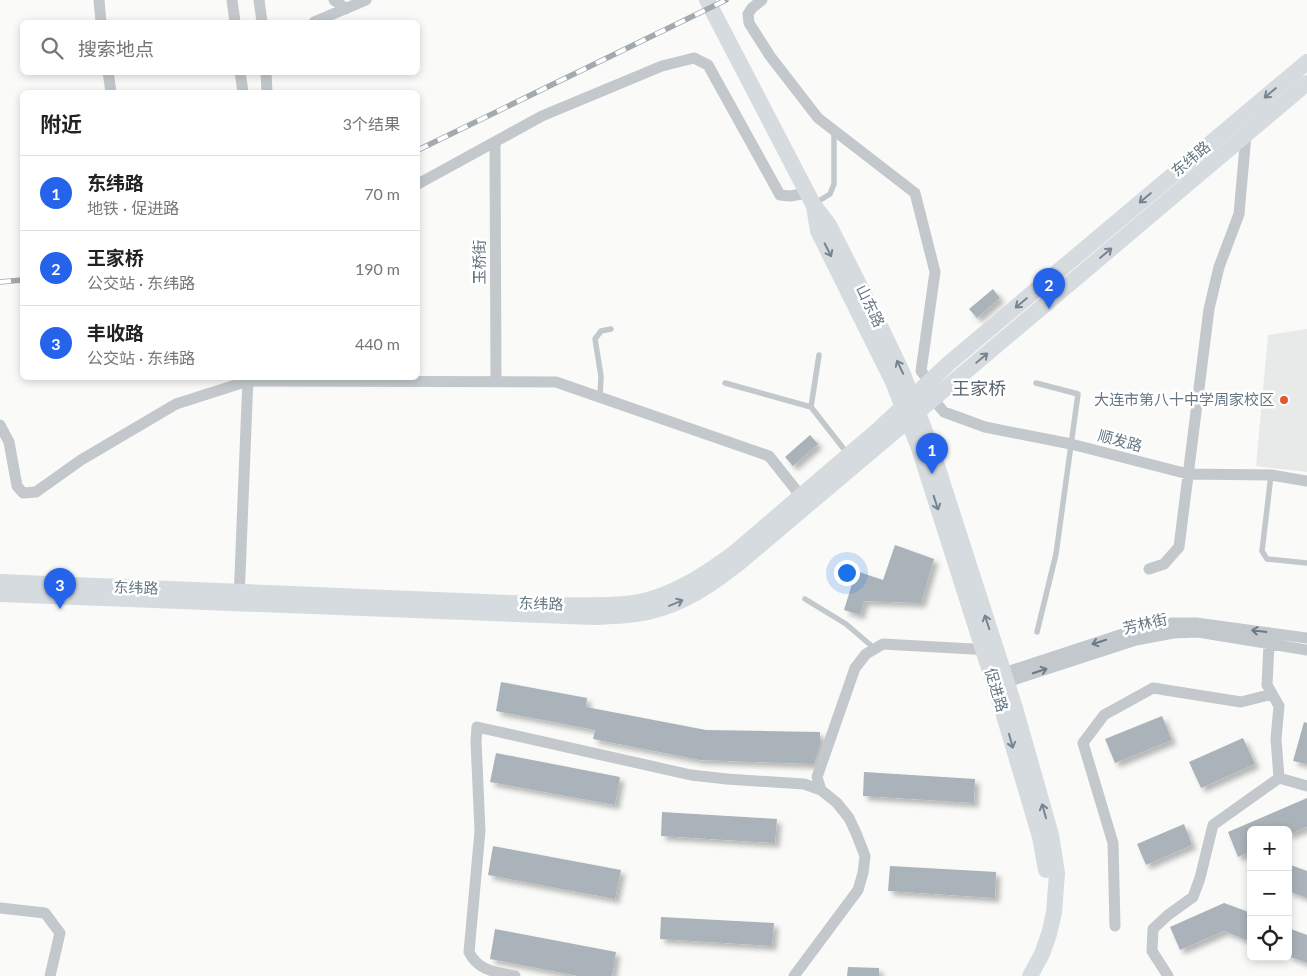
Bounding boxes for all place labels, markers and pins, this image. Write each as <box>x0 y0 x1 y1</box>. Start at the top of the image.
pin: 2 <box>1033 268 1065 309</box>
place label: 大连市第八十中学周家校区 <box>1094 390 1274 408</box>
marker: 大连市第八十中学周家校区 <box>1278 394 1290 406</box>
pin: 1 <box>916 433 948 474</box>
pin: 3 <box>44 568 76 609</box>

